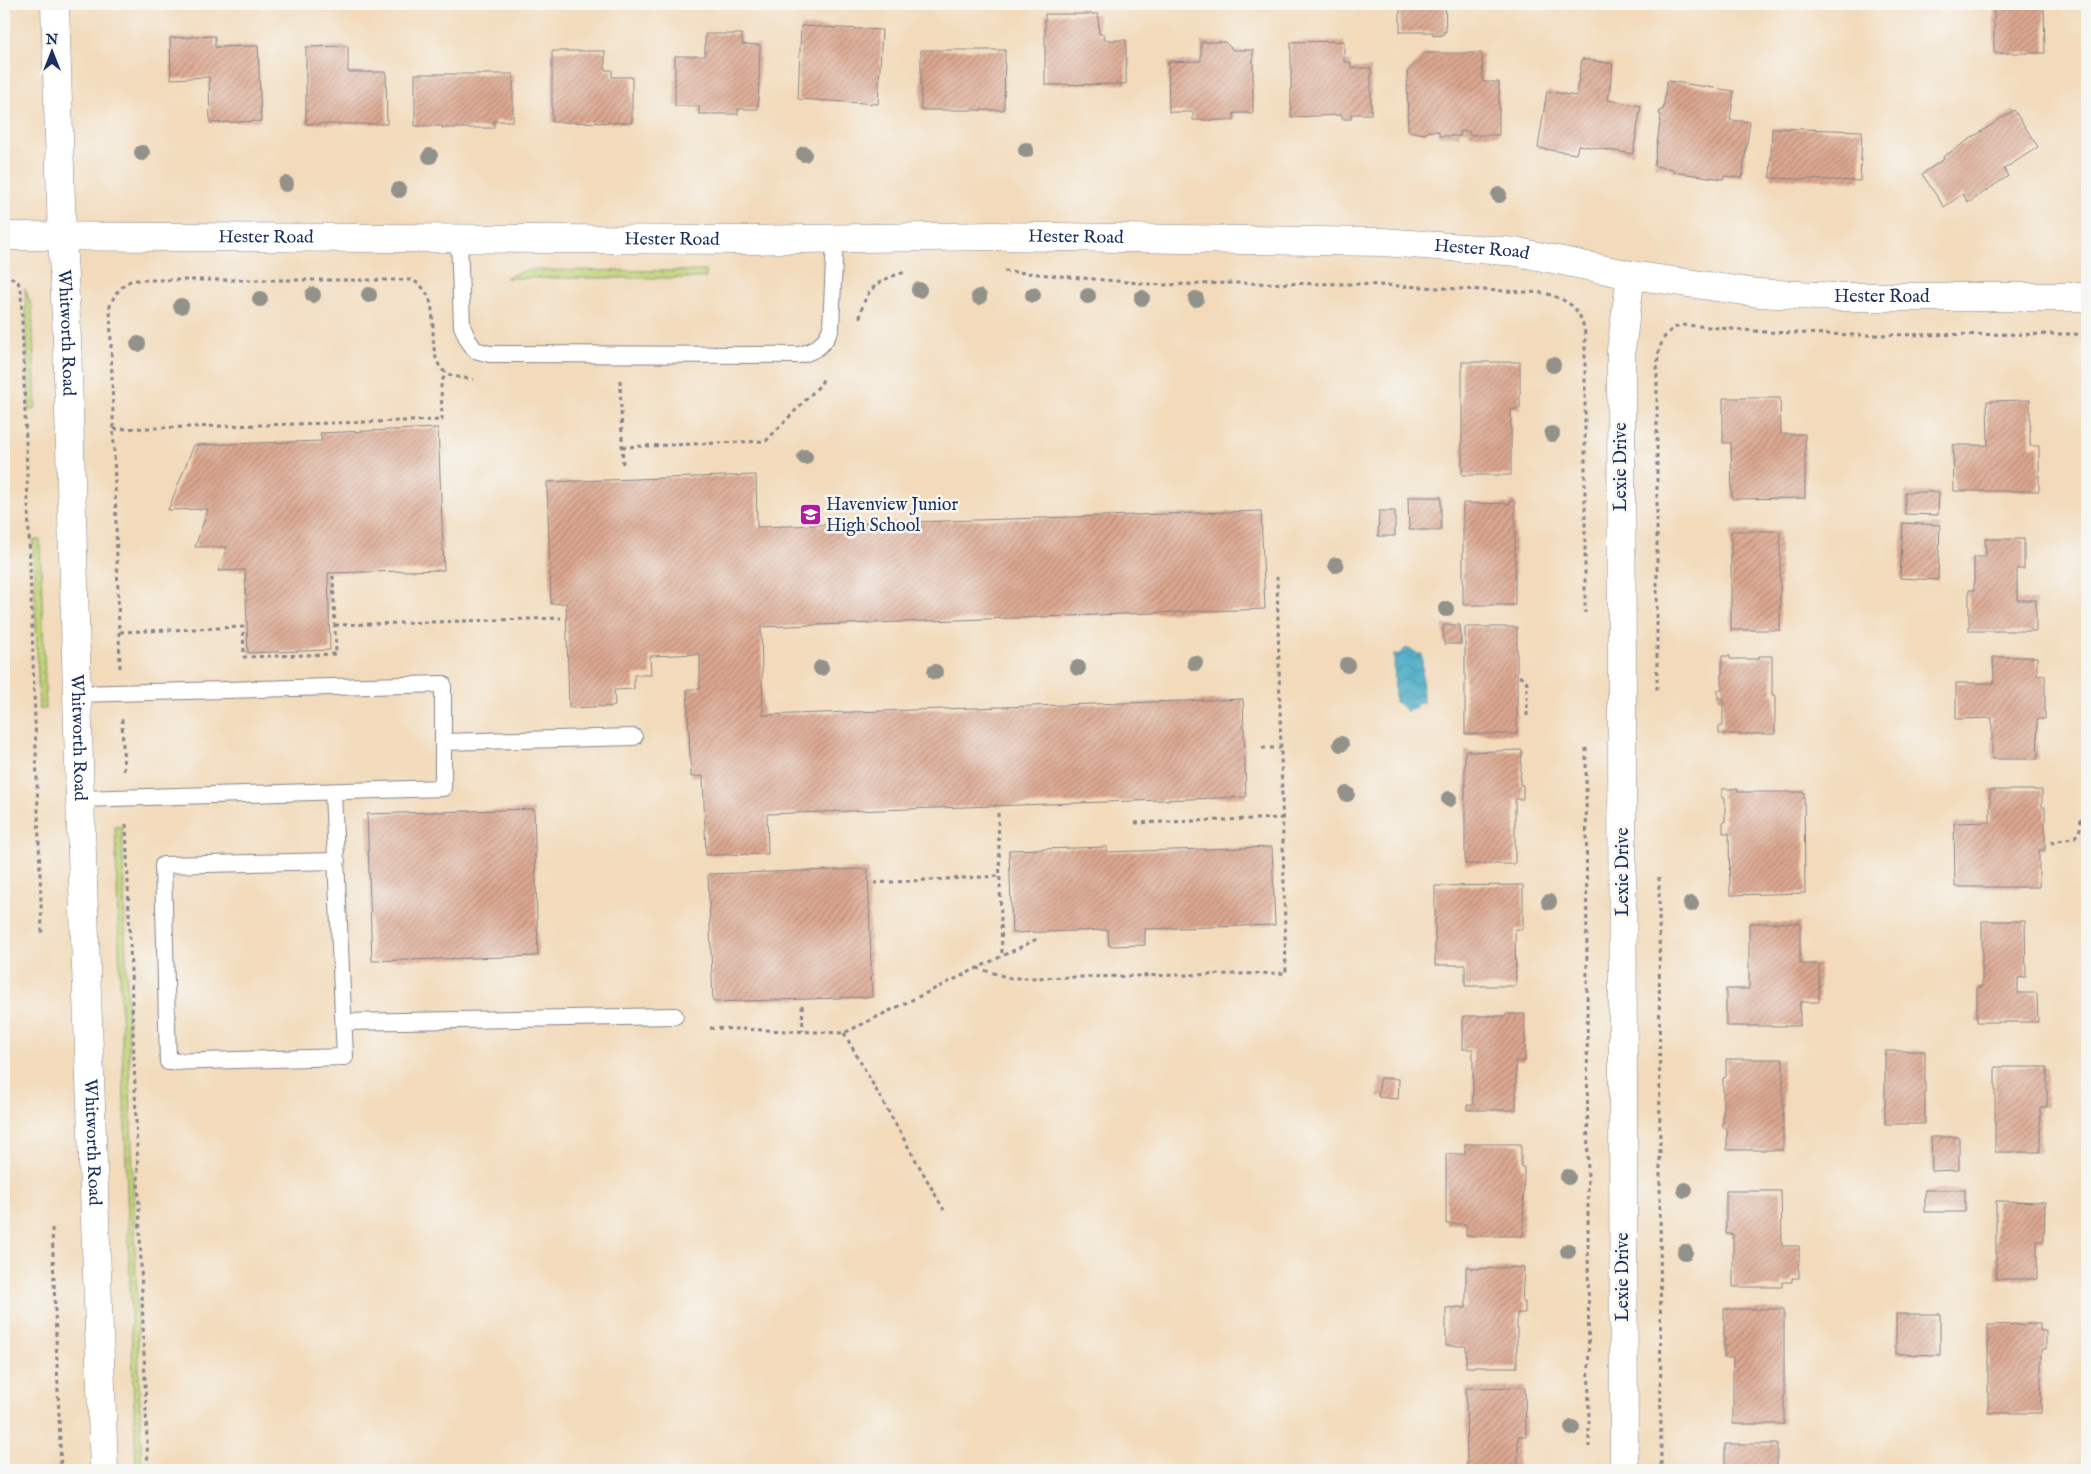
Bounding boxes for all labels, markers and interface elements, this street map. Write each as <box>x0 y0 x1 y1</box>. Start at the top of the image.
north arrow <box>28 28 78 78</box>
text: N <box>45 31 58 49</box>
street label: Hester Road <box>1028 225 1124 250</box>
street label: Hester Road <box>218 226 314 249</box>
street label: Hester Road <box>624 228 720 251</box>
street label: Hester Road <box>1433 234 1532 266</box>
street label: Whitworth Road <box>52 269 80 397</box>
street label: Hester Road <box>1834 286 1930 309</box>
street label: Lexie Drive <box>1610 423 1633 511</box>
place label: Havenview Junior High School <box>826 494 958 538</box>
school or university icon: Havenview Junior High School <box>798 503 822 527</box>
street label: Whitworth Road <box>65 674 92 802</box>
street label: Lexie Drive <box>1612 828 1635 916</box>
street label: Whitworth Road <box>79 1079 106 1207</box>
street label: Lexie Drive <box>1612 1233 1635 1321</box>

